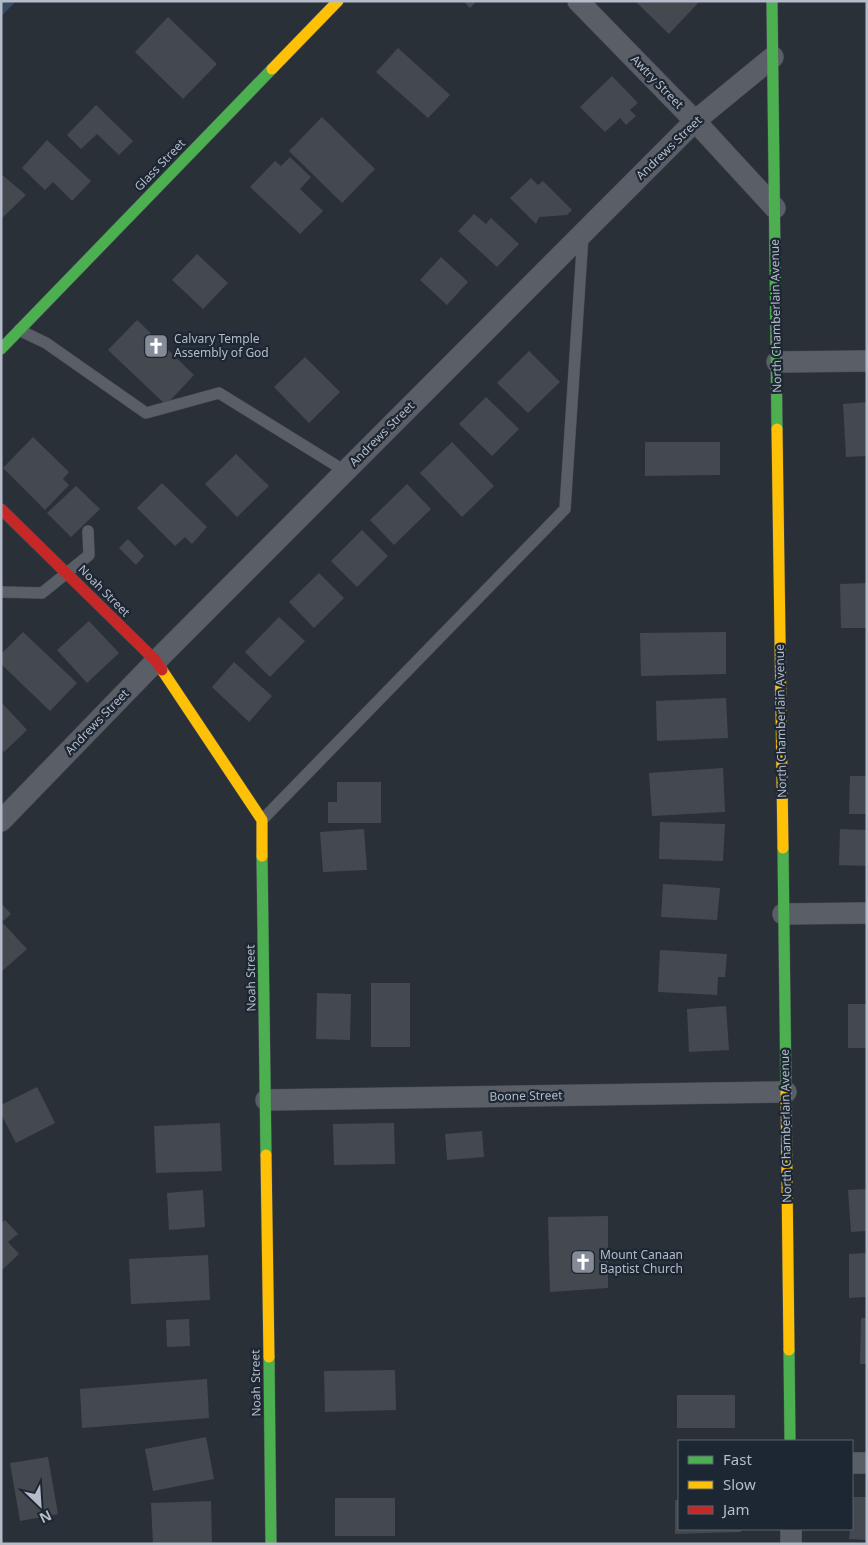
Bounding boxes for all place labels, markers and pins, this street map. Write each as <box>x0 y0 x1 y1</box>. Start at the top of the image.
place label: Calvary Temple Assembly of God <box>174 330 269 361</box>
church icon: Calvary Temple Assembly of God <box>143 333 169 359</box>
place label: Mount Canaan Baptist Church <box>600 1246 683 1277</box>
church icon: Mount Canaan Baptist Church <box>570 1249 596 1275</box>

